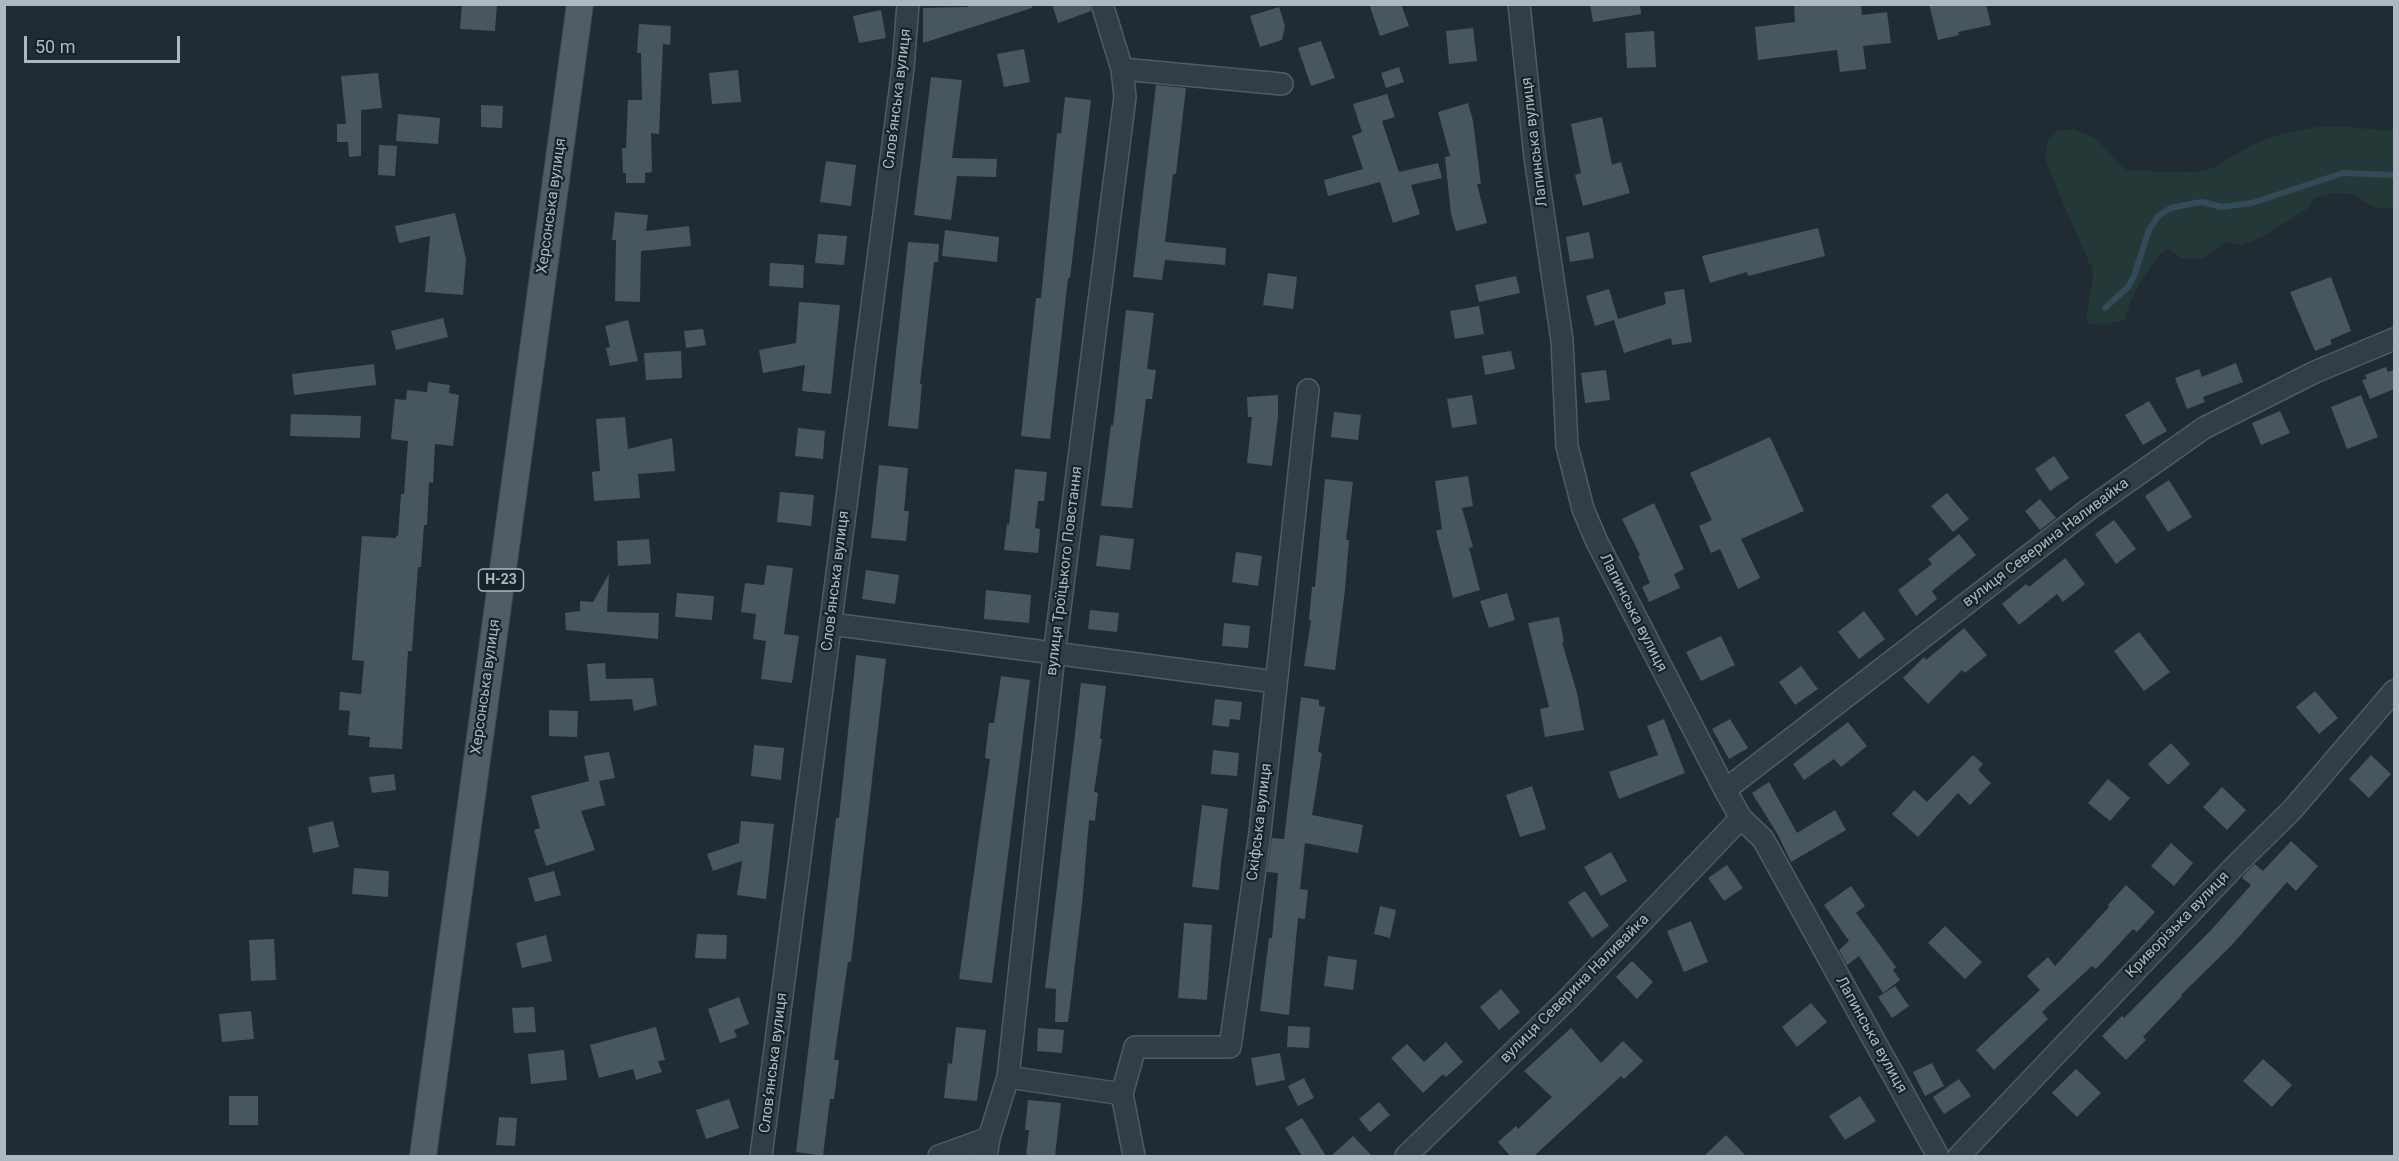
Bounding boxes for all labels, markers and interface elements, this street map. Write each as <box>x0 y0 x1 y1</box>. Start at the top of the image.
scale bar <box>27 24 183 62</box>
street label: Словʼянська вулиця <box>880 28 916 170</box>
text: 50 m <box>35 36 75 57</box>
street label: Лапинська вулиця <box>1518 76 1552 208</box>
street label: Херсонська вулиця <box>534 137 570 275</box>
street label: вулиця Троїцького Повстання <box>1043 465 1087 677</box>
street label: вулиця Северина Наливайка <box>1959 475 2133 611</box>
street label: Словʼянська вулиця <box>818 510 854 652</box>
street label: Лапинська вулиця <box>1595 551 1671 675</box>
road number: Н-23 <box>478 569 524 591</box>
street label: Херсонська вулиця <box>468 618 504 756</box>
street label: Скіфська вулиця <box>1244 762 1276 882</box>
street label: Криворізька вулиця <box>2122 868 2234 982</box>
street label: вулиця Северина Наливайка <box>1497 911 1653 1067</box>
street label: Лапинська вулиця <box>1831 974 1911 1096</box>
street label: Словʼянська вулиця <box>756 992 792 1134</box>

